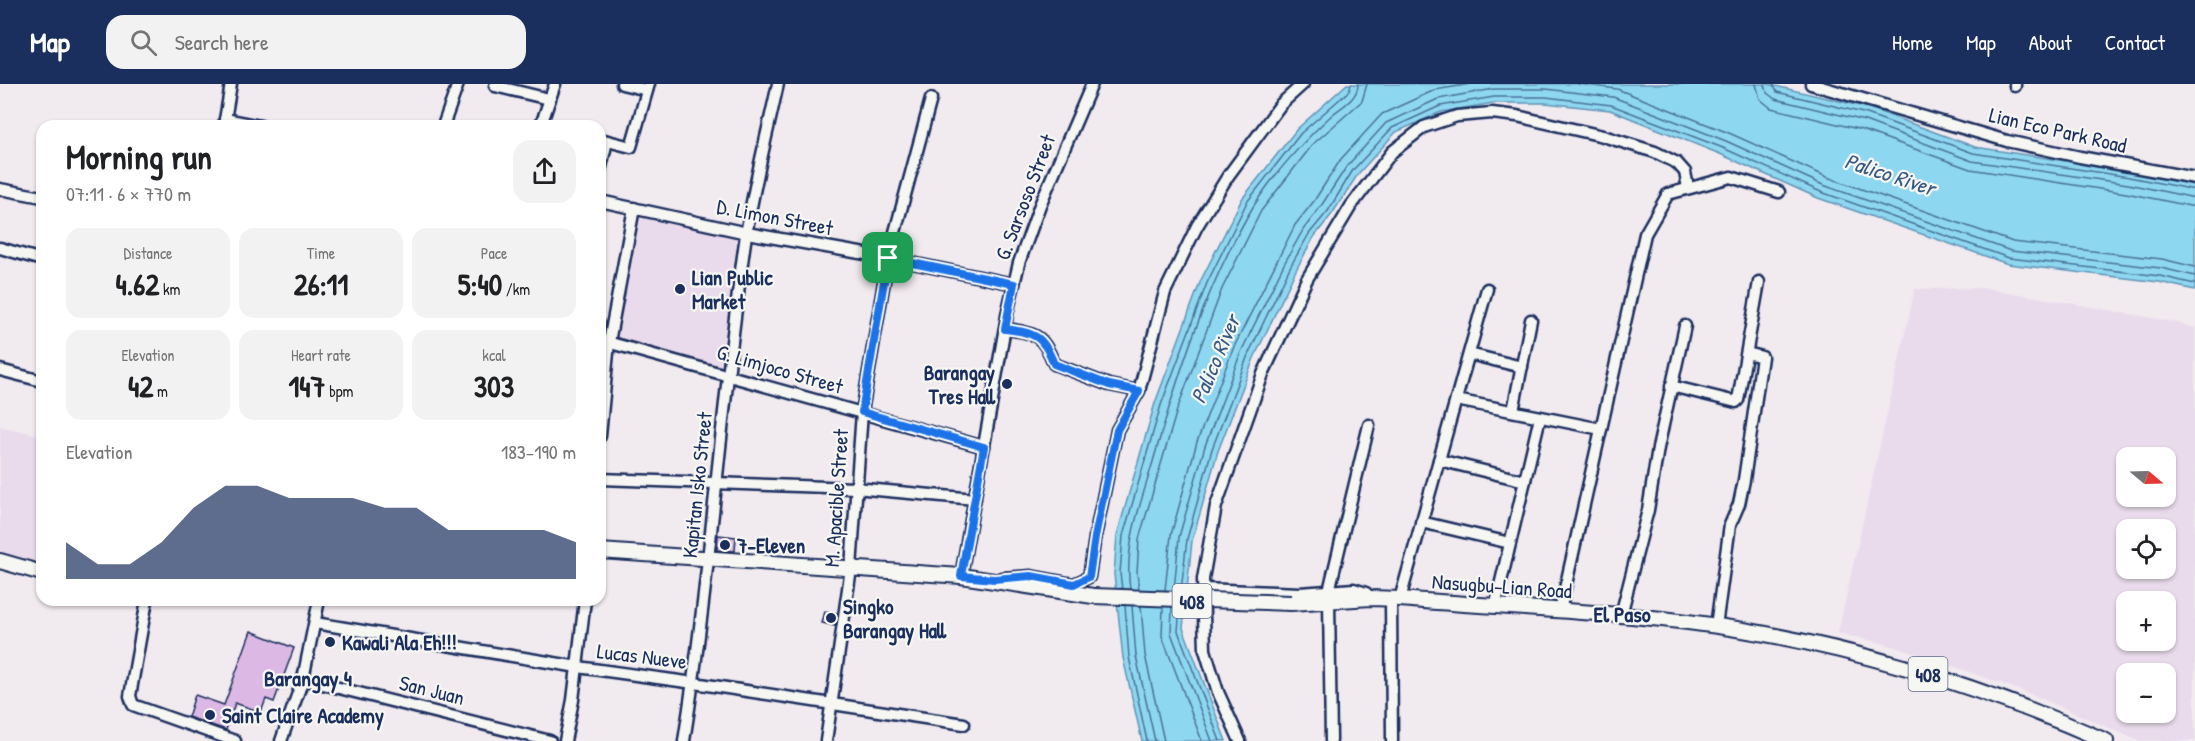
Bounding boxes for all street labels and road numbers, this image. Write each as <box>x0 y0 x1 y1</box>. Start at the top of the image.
street label: Lian Eco Park Road <box>1986 100 2130 160</box>
street label: G. Sarsoso Street <box>988 129 1062 264</box>
street label: D. Limon Street <box>714 192 836 243</box>
street label: G. Limjoco Street <box>714 337 847 401</box>
street label: Kapitan Isko Street <box>675 410 719 559</box>
street label: M. Apacible Street <box>817 427 855 568</box>
street label: Nasugbu-Lian Road <box>1431 567 1573 605</box>
road number: 408 <box>1172 584 1212 618</box>
street label: Lucas Nueve <box>595 636 689 676</box>
road number: 408 <box>1908 657 1948 691</box>
street label: San Juan <box>396 668 468 712</box>

